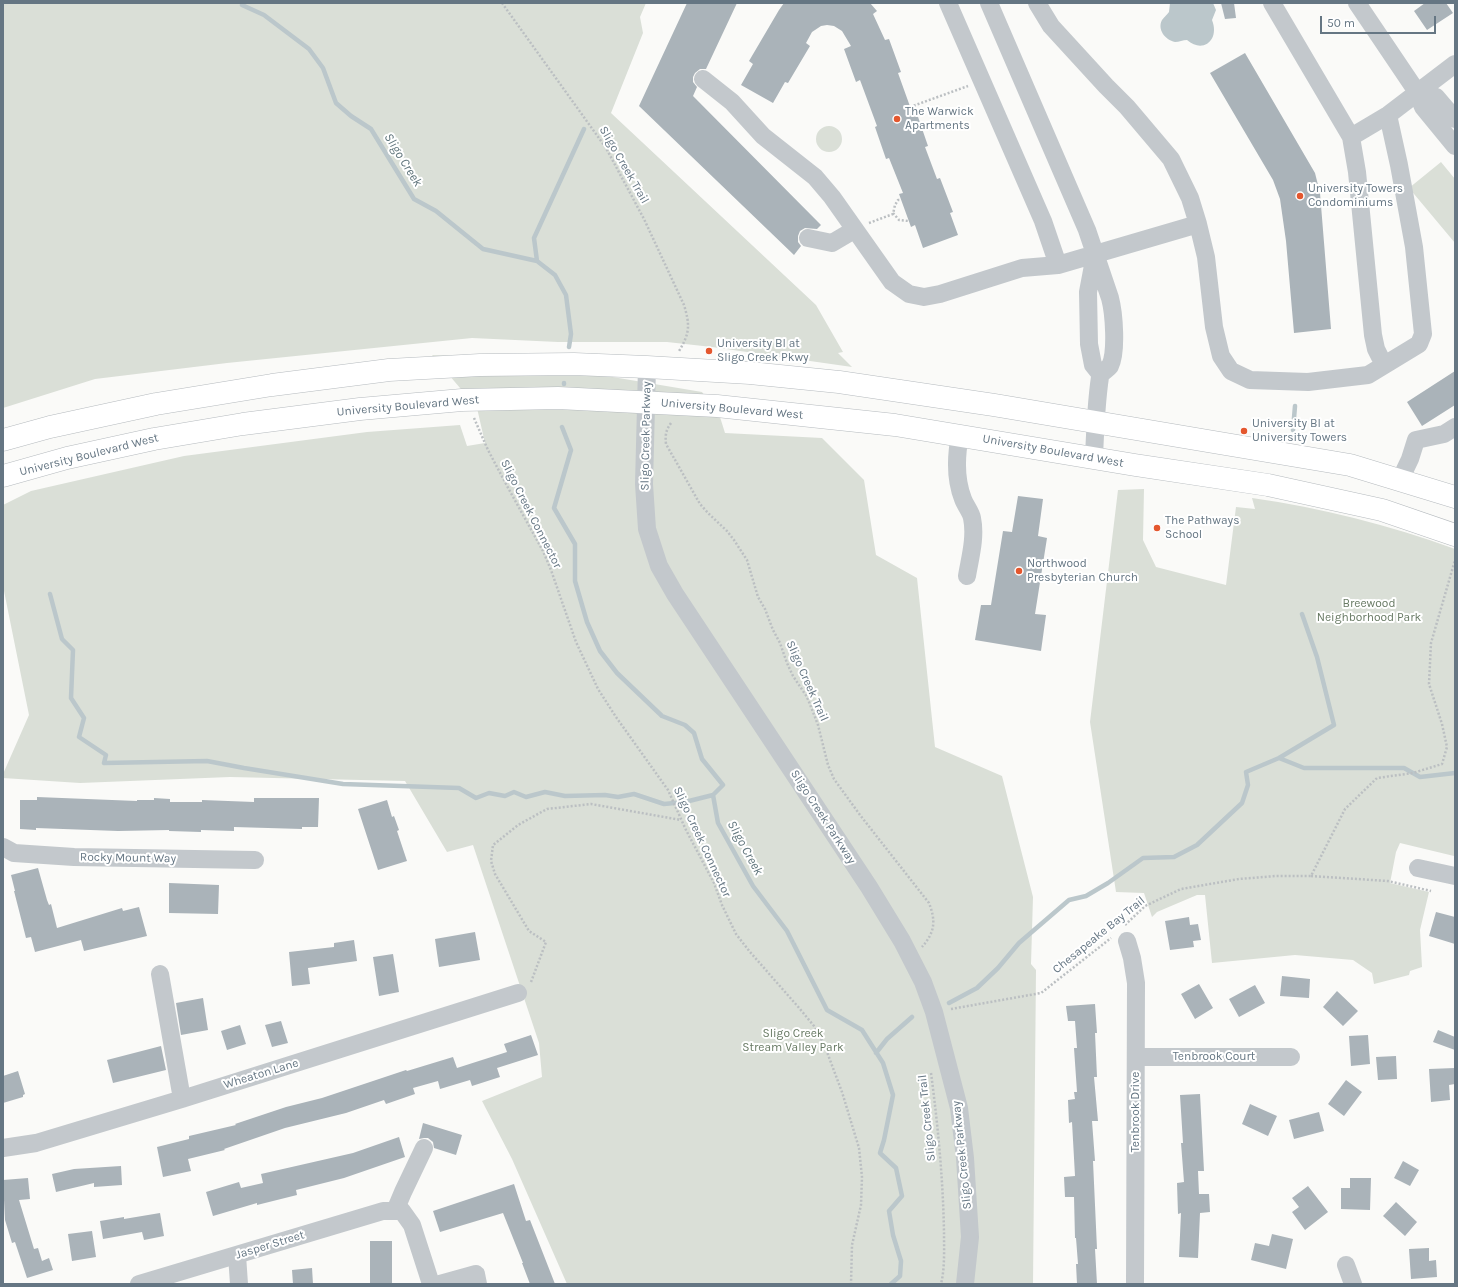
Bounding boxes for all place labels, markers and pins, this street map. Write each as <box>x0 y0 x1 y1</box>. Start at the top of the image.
place label: The Warwick Apartments <box>905 105 974 133</box>
marker: The Warwick Apartments <box>892 114 902 124</box>
place label: University Towers Condominiums <box>1308 182 1403 210</box>
marker: University Towers Condominiums <box>1295 191 1305 201</box>
place label: University Bl at Sligo Creek Pkwy <box>717 337 809 365</box>
marker: University Bl at Sligo Creek Pkwy <box>704 346 714 356</box>
place label: University Bl at University Towers <box>1252 417 1347 445</box>
marker: University Bl at University Towers <box>1239 426 1249 436</box>
place label: The Pathways School <box>1165 514 1239 542</box>
marker: The Pathways School <box>1152 523 1162 533</box>
place label: Northwood Presbyterian Church <box>1027 557 1138 585</box>
marker: Northwood Presbyterian Church <box>1014 566 1024 576</box>

